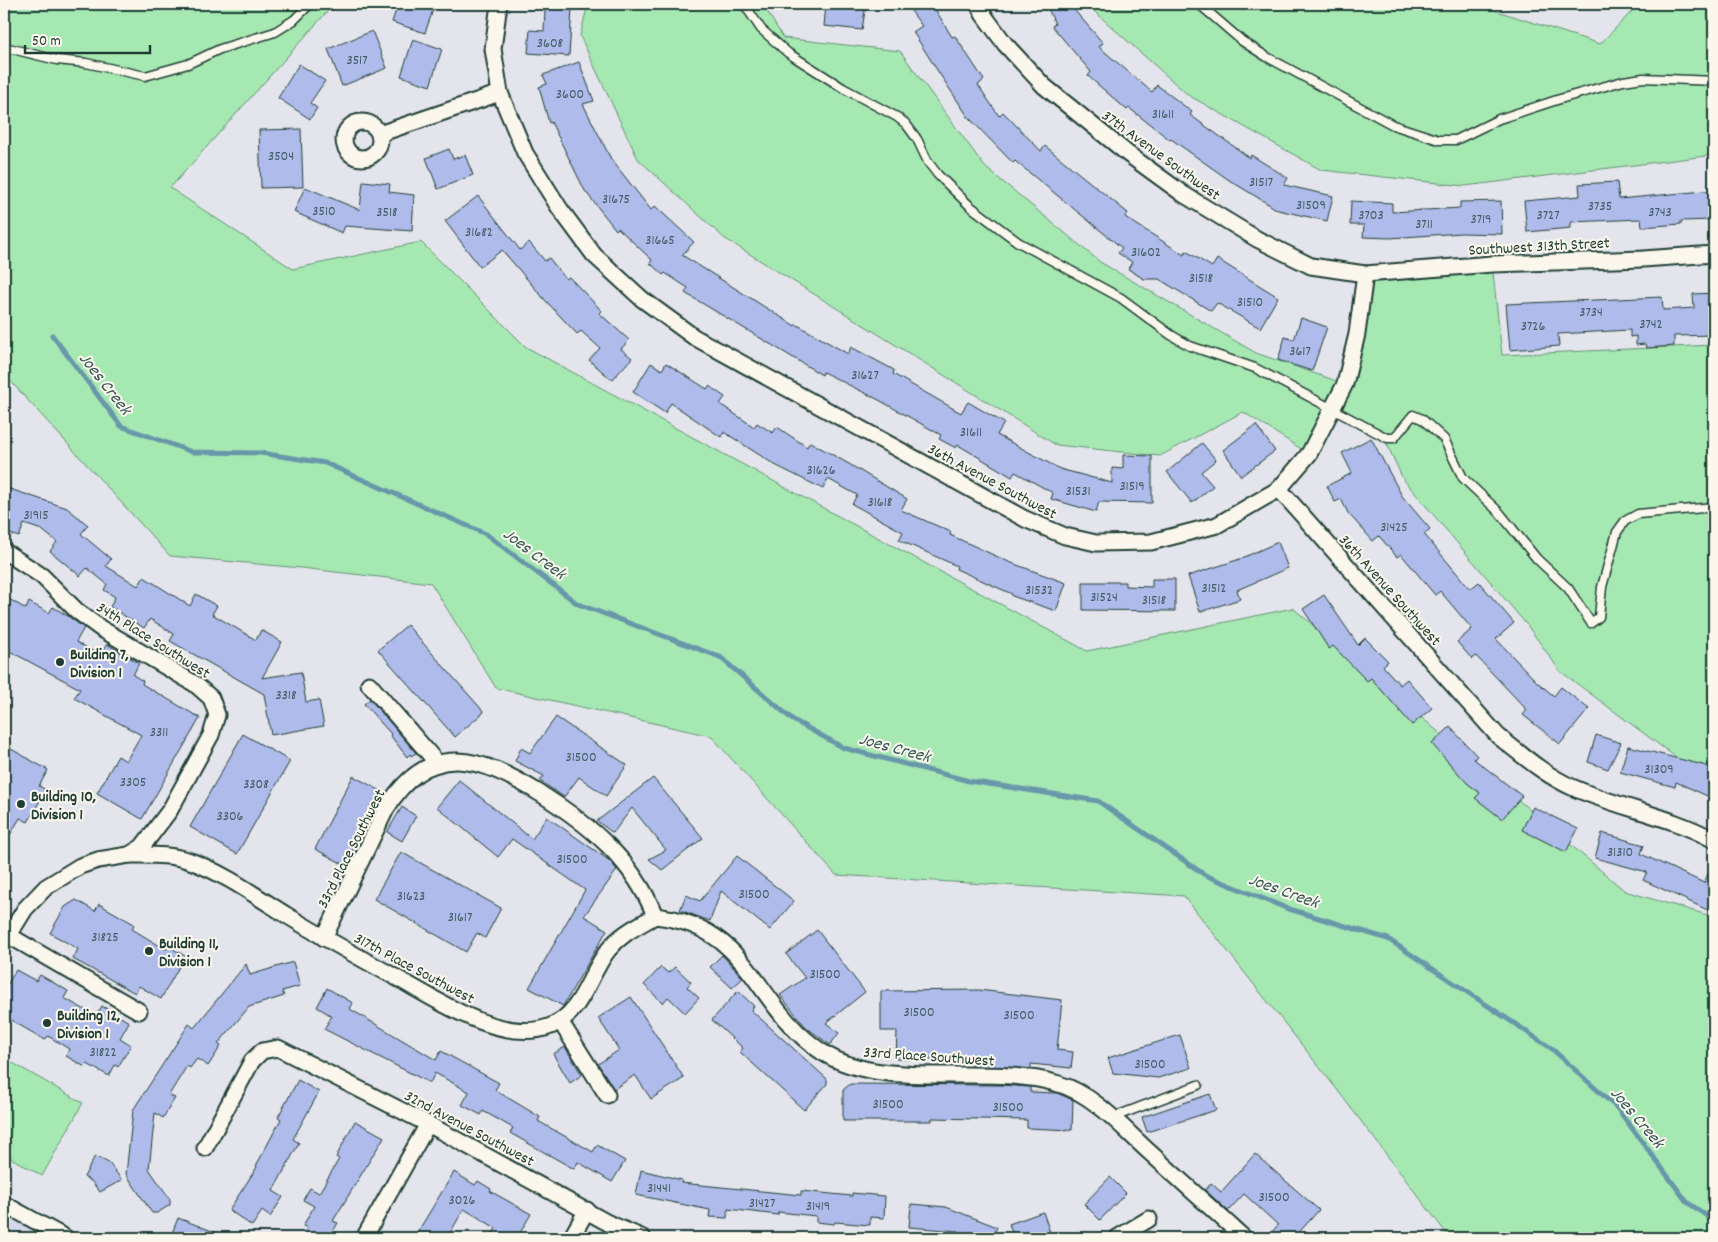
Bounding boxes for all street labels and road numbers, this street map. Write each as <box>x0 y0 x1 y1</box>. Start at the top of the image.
street label: 37th Avenue Southwest <box>1096 105 1225 207</box>
street label: Southwest 313th Street <box>1468 232 1610 263</box>
street label: 36th Avenue Southwest <box>923 438 1061 526</box>
street label: 36th Avenue Southwest <box>1333 530 1446 652</box>
street label: 34th Place Southwest <box>91 597 214 686</box>
street label: 33rd Place Southwest <box>312 785 392 913</box>
street label: 317th Place Southwest <box>349 928 478 1011</box>
street label: 33rd Place Southwest <box>863 1041 995 1074</box>
street label: 32nd Avenue Southwest <box>400 1085 538 1173</box>

